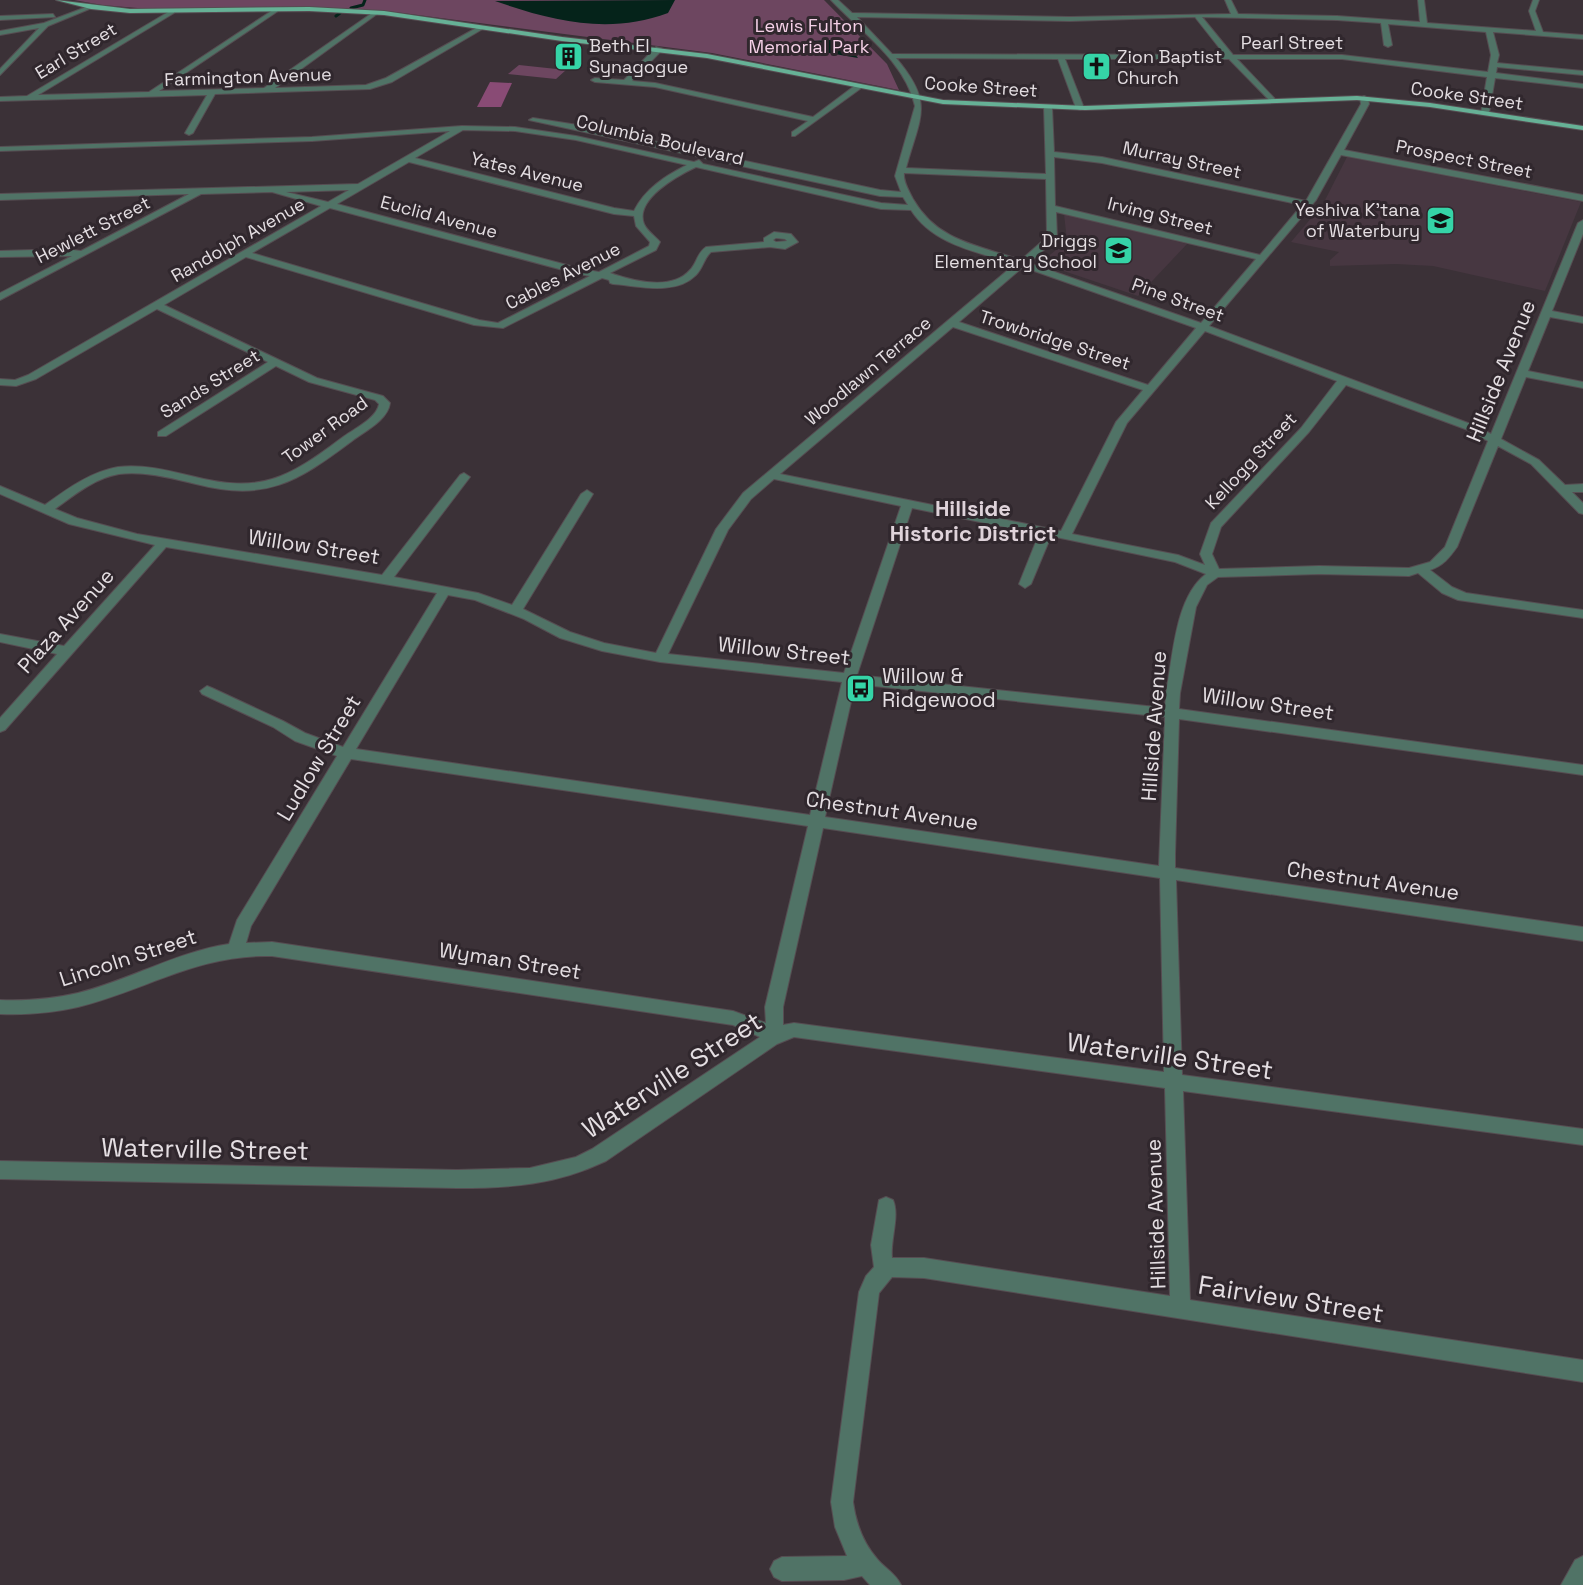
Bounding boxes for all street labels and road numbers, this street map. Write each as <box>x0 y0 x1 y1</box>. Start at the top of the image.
street label: Earl Street <box>31 17 121 84</box>
street label: Pearl Street <box>1241 31 1343 54</box>
street label: Farmington Avenue <box>164 62 332 91</box>
street label: Cooke Street <box>924 71 1038 102</box>
street label: Cooke Street <box>1409 76 1525 115</box>
street label: Columbia Boulevard <box>574 109 746 170</box>
street label: Prospect Street <box>1394 134 1534 183</box>
street label: Murray Street <box>1121 136 1243 183</box>
street label: Yates Avenue <box>468 146 586 197</box>
street label: Euclid Avenue <box>378 190 500 243</box>
street label: Hewlett Street <box>32 191 154 268</box>
street label: Irving Street <box>1105 191 1215 240</box>
street label: Randolph Avenue <box>167 192 309 287</box>
street label: Cables Avenue <box>501 237 624 314</box>
street label: Pine Street <box>1129 272 1227 327</box>
street label: Hillside Avenue <box>1460 296 1541 446</box>
street label: Trowbridge Street <box>977 304 1133 375</box>
street label: Woodlawn Terrace <box>800 311 935 430</box>
street label: Sands Street <box>156 344 264 423</box>
street label: Tower Road <box>277 391 372 468</box>
street label: Kellogg Street <box>1200 407 1301 514</box>
street label: Willow Street <box>246 523 382 570</box>
street label: Plaza Avenue <box>11 563 120 679</box>
street label: Willow Street <box>717 630 852 671</box>
street label: Hillside Avenue <box>1135 650 1172 802</box>
street label: Willow Street <box>1200 681 1336 726</box>
street label: Ludlow Street <box>270 690 367 826</box>
street label: Chestnut Avenue <box>804 785 980 836</box>
street label: Chestnut Avenue <box>1285 855 1461 906</box>
street label: Lincoln Street <box>56 923 200 992</box>
street label: Wyman Street <box>437 936 583 985</box>
street label: Waterville Street <box>576 1004 768 1146</box>
street label: Waterville Street <box>1065 1025 1275 1087</box>
street label: Waterville Street <box>101 1130 309 1168</box>
street label: Hillside Avenue <box>1139 1138 1172 1290</box>
street label: Fairview Street <box>1196 1268 1386 1330</box>

